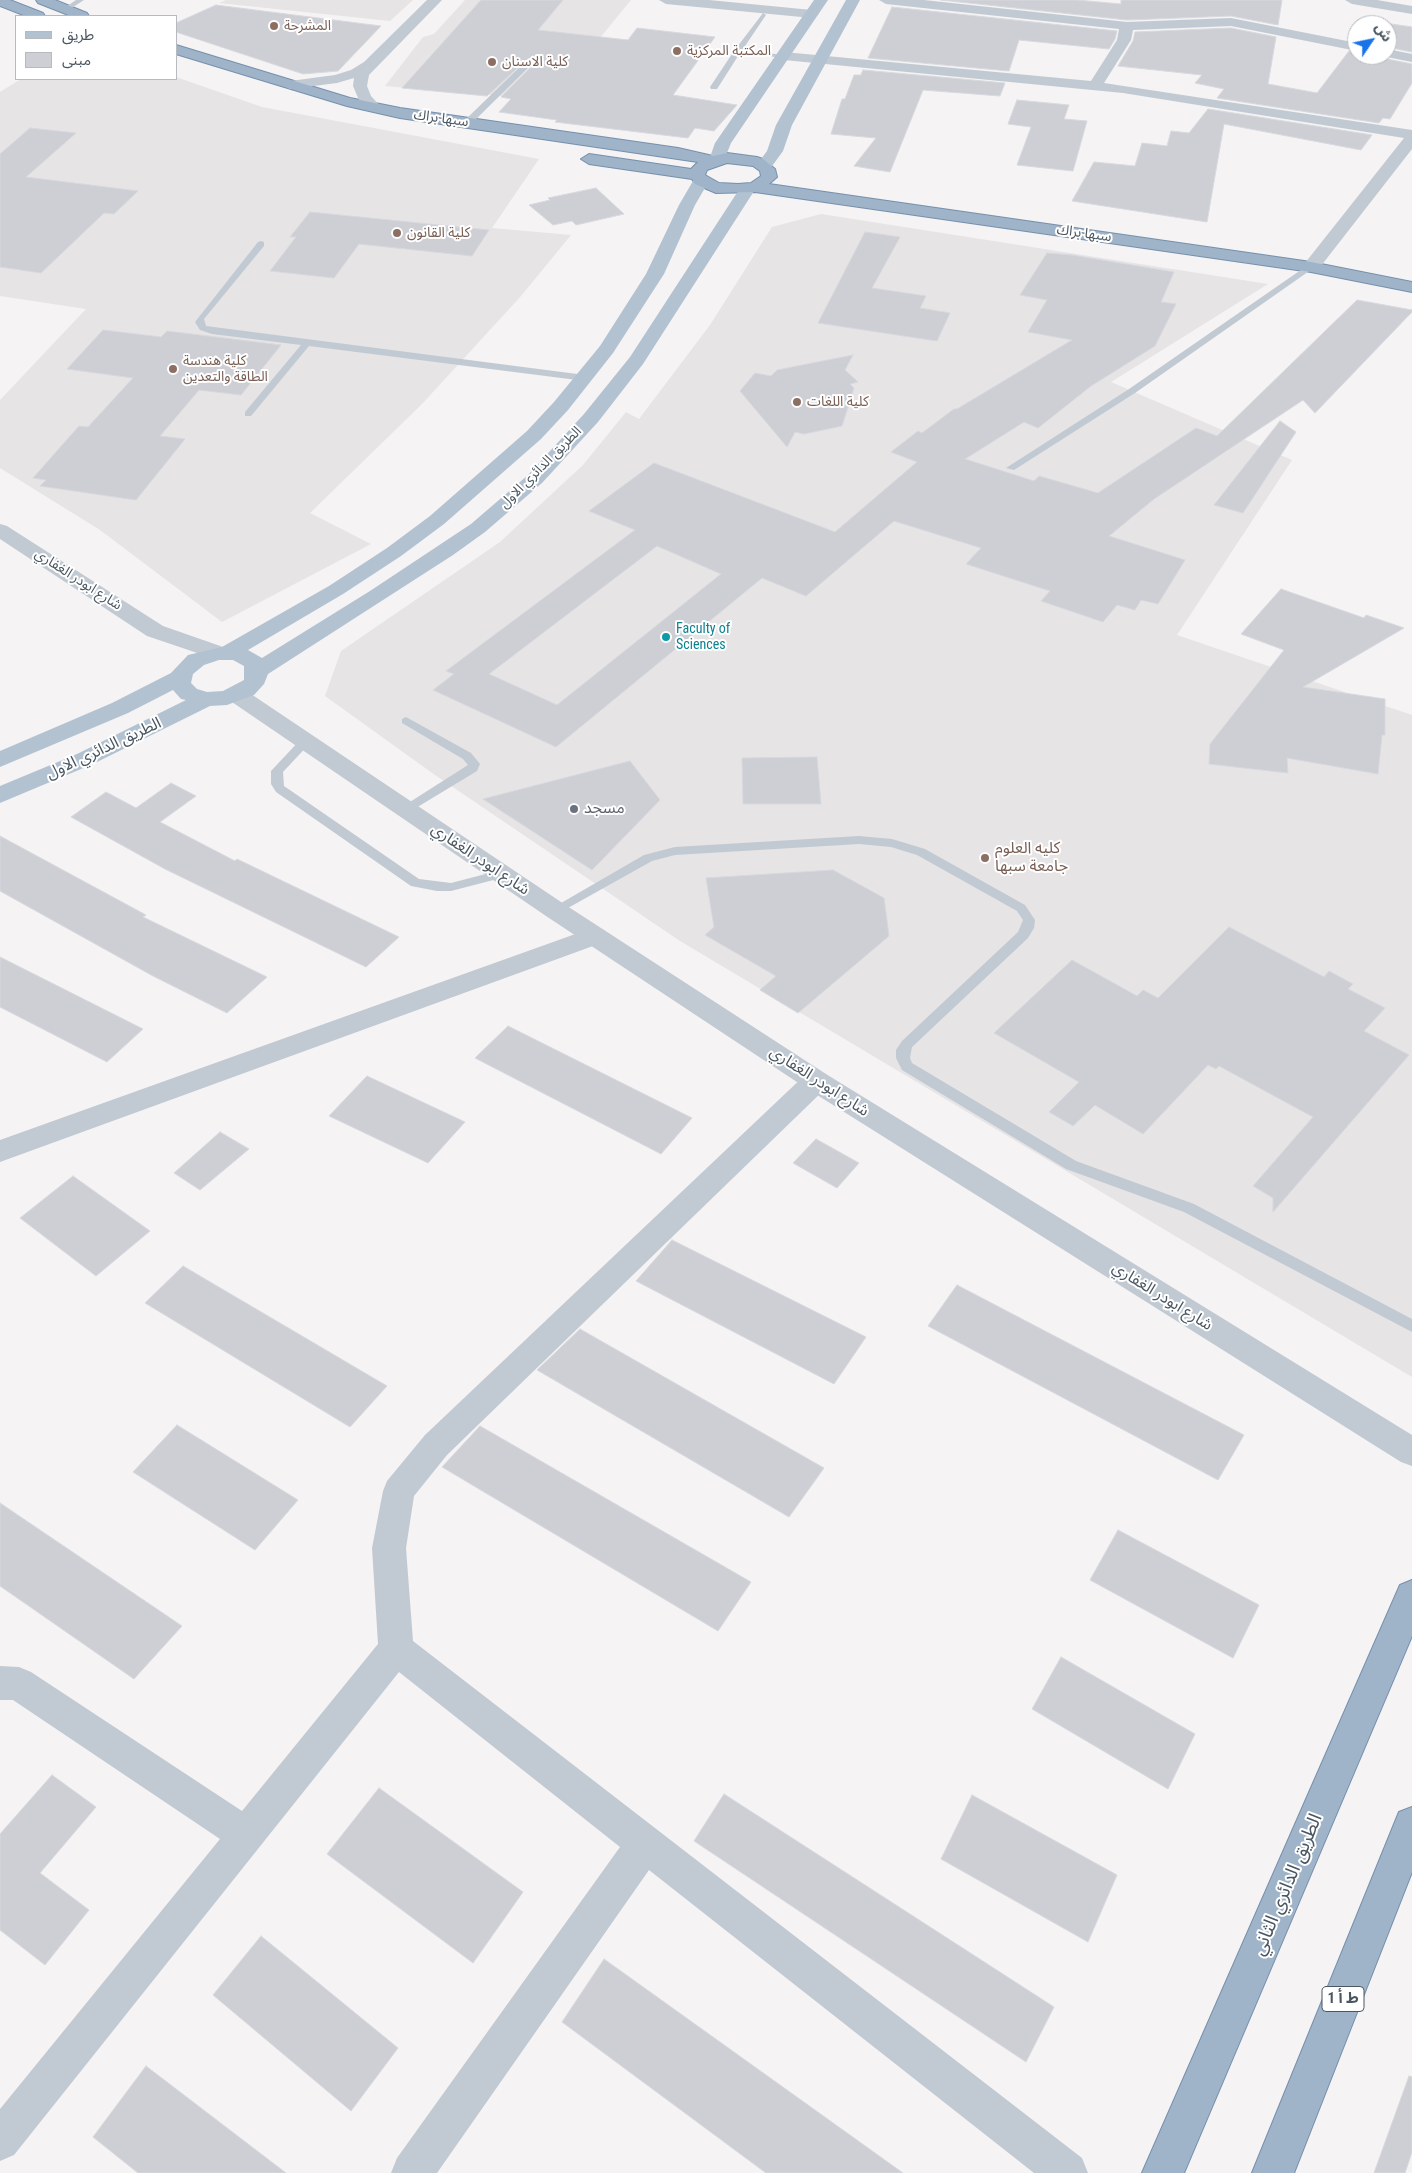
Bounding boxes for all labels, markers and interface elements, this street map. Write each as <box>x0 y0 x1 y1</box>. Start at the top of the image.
legend <box>15 15 178 80</box>
north arrow <box>1347 15 1397 65</box>
place label: المشرحة <box>284 18 331 34</box>
marker: المشرحة <box>268 20 280 32</box>
text: ش <box>1372 20 1396 45</box>
text: طريق <box>62 26 94 44</box>
place label: المكتبة المركزية <box>687 43 771 59</box>
marker: المكتبة المركزية <box>671 45 683 57</box>
text: مبنى <box>62 51 91 69</box>
place label: كلية الاسنان <box>502 54 568 70</box>
marker: كلية الاسنان <box>486 56 498 68</box>
street label: سبها-براك <box>413 107 469 131</box>
street label: سبها-براك <box>1056 222 1112 246</box>
place label: كلية القانون <box>407 225 470 241</box>
marker: كلية القانون <box>391 227 403 239</box>
place label: كلية هندسة الطاقة والتعدين <box>183 353 268 386</box>
marker: كلية هندسة الطاقة والتعدين <box>167 363 179 375</box>
place label: كلية اللغات <box>807 394 869 410</box>
marker: كلية اللغات <box>791 396 803 408</box>
street label: الطريق الدائري الاول <box>496 423 586 513</box>
street label: شارع ابودر الغفاري <box>31 546 125 614</box>
place label: Faculty of Sciences <box>676 621 730 654</box>
marker: Faculty of Sciences <box>660 631 672 643</box>
street label: الطريق الدائري الاول <box>43 714 165 784</box>
place label: مسجد <box>584 799 625 819</box>
marker: مسجد <box>568 803 580 815</box>
street label: شارع ابودر الغفاري <box>427 820 533 900</box>
place label: كليه العلوم جامعة سبها <box>995 839 1068 877</box>
marker: كليه العلوم جامعة سبها <box>979 852 991 864</box>
street label: شارع ابودر الغفاري <box>766 1043 872 1121</box>
street label: شارع ابودر الغفاري <box>1108 1258 1216 1336</box>
street label: الطريق الدائري الثاني <box>1248 1811 1328 1959</box>
road number: ط أ 1 <box>1322 1986 1364 2012</box>

